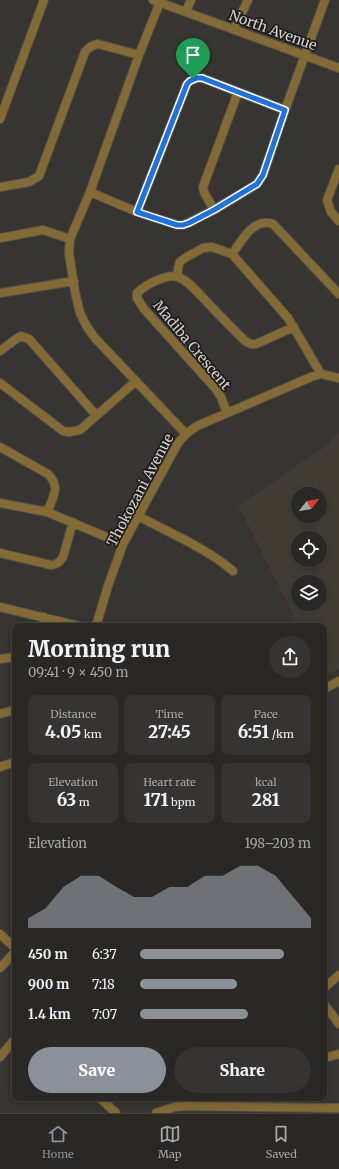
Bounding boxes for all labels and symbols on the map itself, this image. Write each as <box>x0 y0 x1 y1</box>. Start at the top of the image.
street label: North Avenue <box>227 6 319 54</box>
pin <box>176 38 210 79</box>
street label: Madiba Crescent <box>149 296 235 394</box>
street label: Thokozani Avenue <box>103 430 177 550</box>
north arrow <box>291 487 327 523</box>

